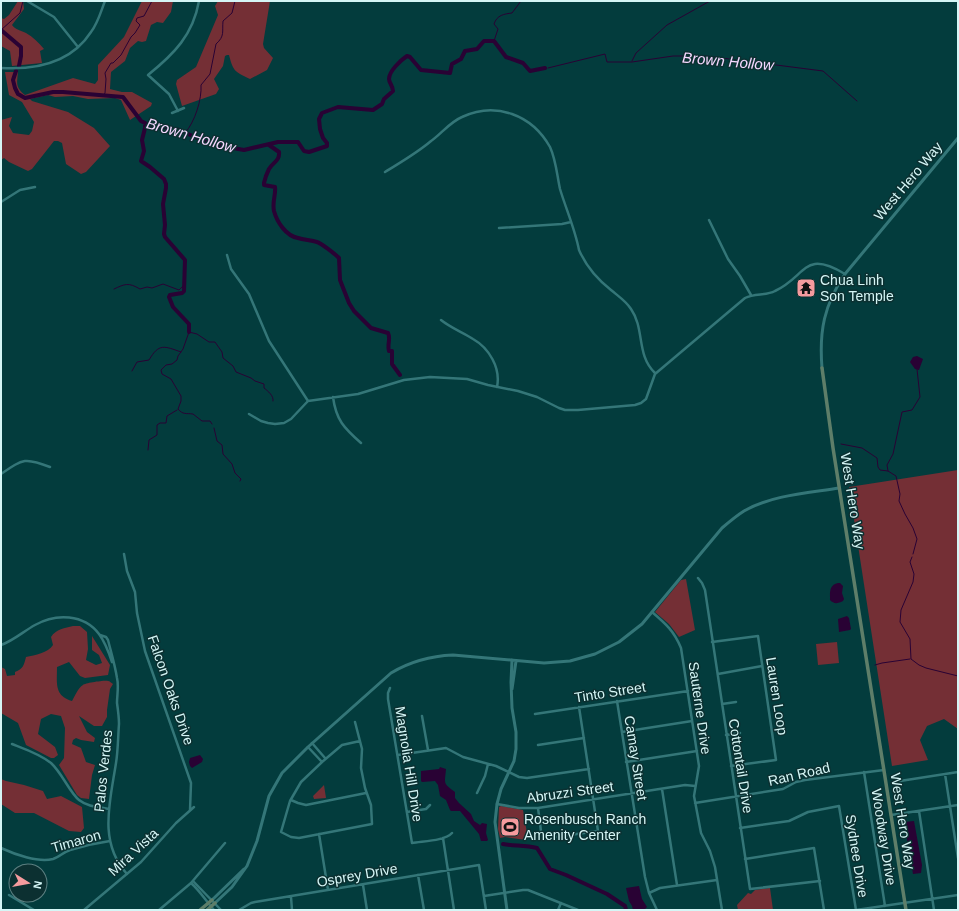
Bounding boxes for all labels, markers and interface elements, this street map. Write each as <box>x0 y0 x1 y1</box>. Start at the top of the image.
water label: Brown Hollow <box>682 49 776 74</box>
water label: Brown Hollow <box>145 114 239 156</box>
street label: West Hero Way <box>871 139 945 223</box>
place label: Chua Linh Son Temple <box>820 272 894 304</box>
temple icon: Chua Linh Son Temple <box>795 277 817 299</box>
street label: West Hero Way <box>837 452 869 550</box>
street label: Falcon Oaks Drive <box>145 633 197 747</box>
street label: Lauren Loop <box>763 656 791 736</box>
street label: Sauterne Drive <box>686 661 714 756</box>
street label: Tinto Street <box>573 678 647 706</box>
street label: Magnolia Hill Drive <box>392 705 426 823</box>
street label: Camay Street <box>621 714 651 802</box>
street label: Cottontail Drive <box>726 717 756 815</box>
street label: Palos Verdes <box>91 729 115 813</box>
street label: Ran Road <box>766 759 832 789</box>
street label: West Hero Way <box>887 772 919 870</box>
street label: Abruzzi Street <box>525 778 615 806</box>
street label: Woodway Drive <box>868 787 900 887</box>
place label: Rosenbusch Ranch Amenity Center <box>524 811 646 843</box>
street label: Sydnee Drive <box>843 813 872 899</box>
sports icon: Rosenbusch Ranch Amenity Center <box>499 816 521 838</box>
street label: Mira Vista <box>105 825 161 879</box>
street label: Timaron <box>49 826 103 856</box>
street label: Osprey Drive <box>315 860 399 890</box>
north arrow <box>8 863 48 903</box>
text: N <box>31 880 44 890</box>

